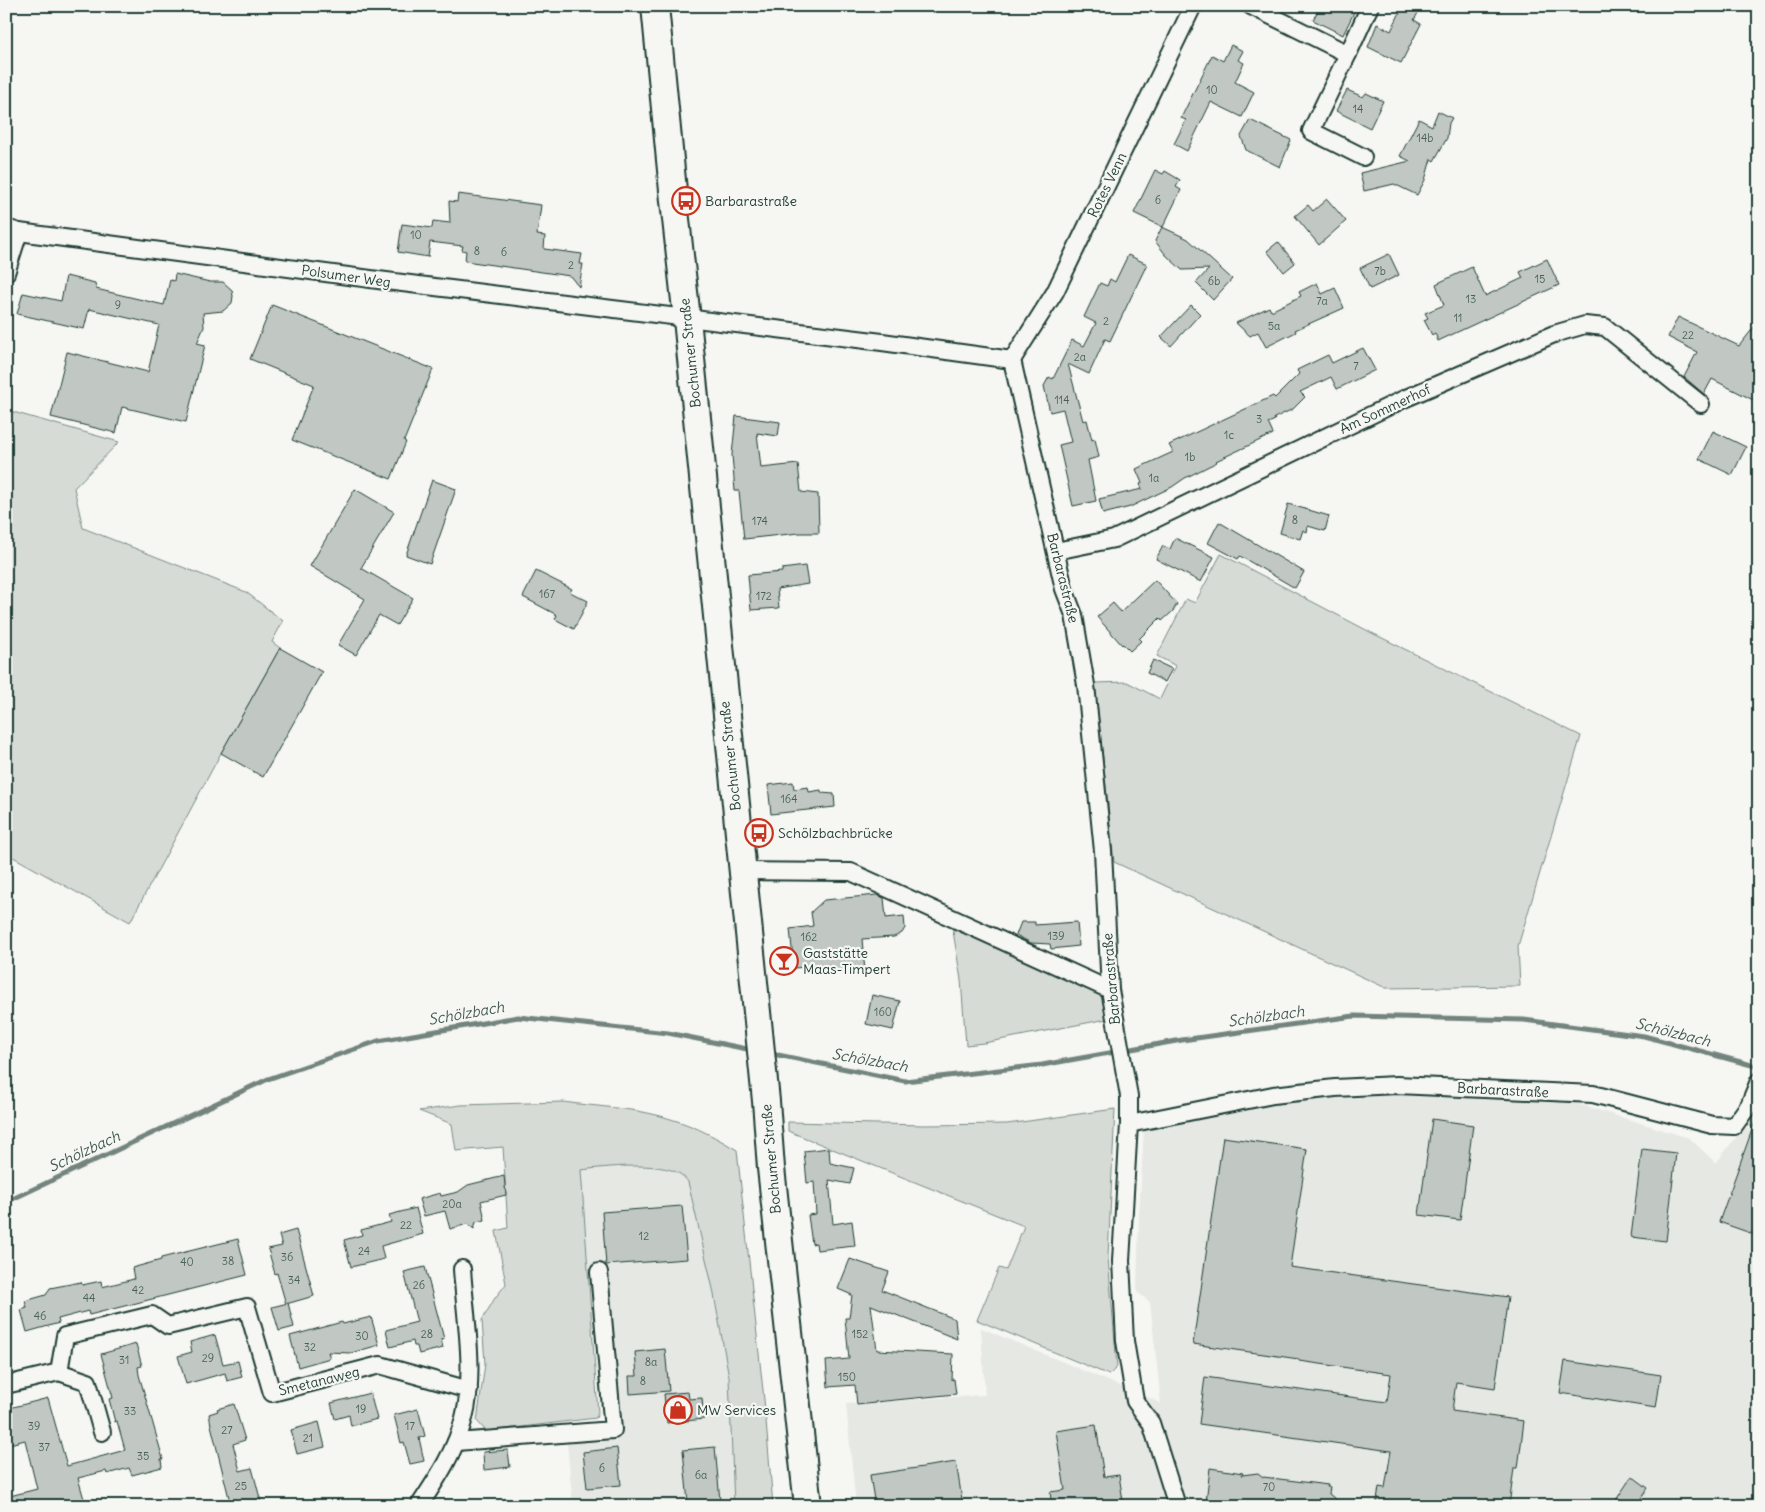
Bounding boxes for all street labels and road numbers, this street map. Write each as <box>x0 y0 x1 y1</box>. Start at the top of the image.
street label: Rotes Venn <box>1083 149 1131 221</box>
street label: Polsumer Weg <box>300 261 392 291</box>
street label: Bochumer Straße <box>675 297 705 409</box>
street label: Am Sommerhof <box>1337 380 1434 438</box>
street label: Barbarastraße <box>1043 531 1083 625</box>
street label: Bochumer Straße <box>715 700 745 812</box>
street label: Barbarastraße <box>1098 932 1124 1026</box>
street label: Barbarastraße <box>1457 1079 1549 1101</box>
street label: Bochumer Straße <box>757 1103 785 1215</box>
street label: Smetanaweg <box>277 1362 361 1400</box>

